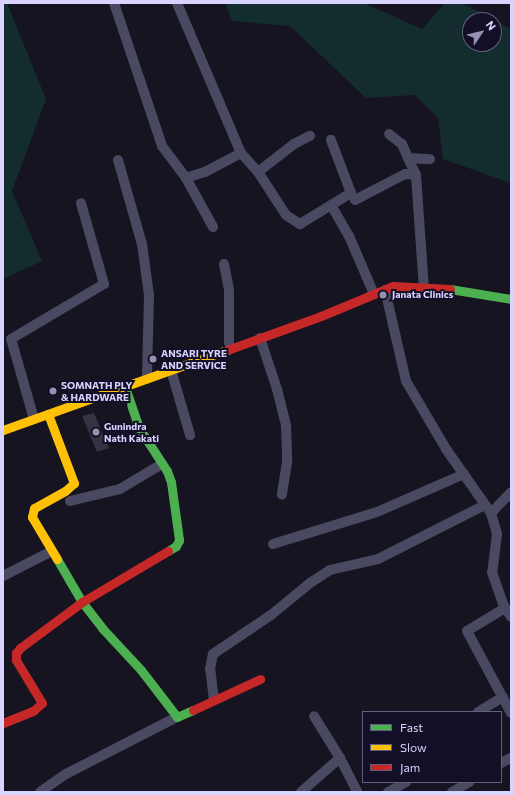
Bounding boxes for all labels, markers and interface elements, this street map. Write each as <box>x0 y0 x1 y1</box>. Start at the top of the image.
north arrow <box>462 12 502 52</box>
text: N <box>484 18 499 33</box>
marker: Janata Clinics <box>377 289 389 301</box>
place label: Janata Clinics <box>392 289 453 301</box>
place label: ANSARI TYRE AND SERVICE <box>161 347 227 370</box>
marker: ANSARI TYRE AND SERVICE <box>148 354 158 364</box>
place label: SOMNATH PLY & HARDWARE <box>61 379 132 402</box>
marker: SOMNATH PLY & HARDWARE <box>48 386 58 396</box>
place label: Gunindra Nath Kakati <box>104 420 159 444</box>
marker: Gunindra Nath Kakati <box>91 427 101 437</box>
legend <box>362 711 502 783</box>
text: Fast <box>400 720 423 734</box>
text: Slow <box>400 740 427 754</box>
text: Jam <box>400 760 420 774</box>

